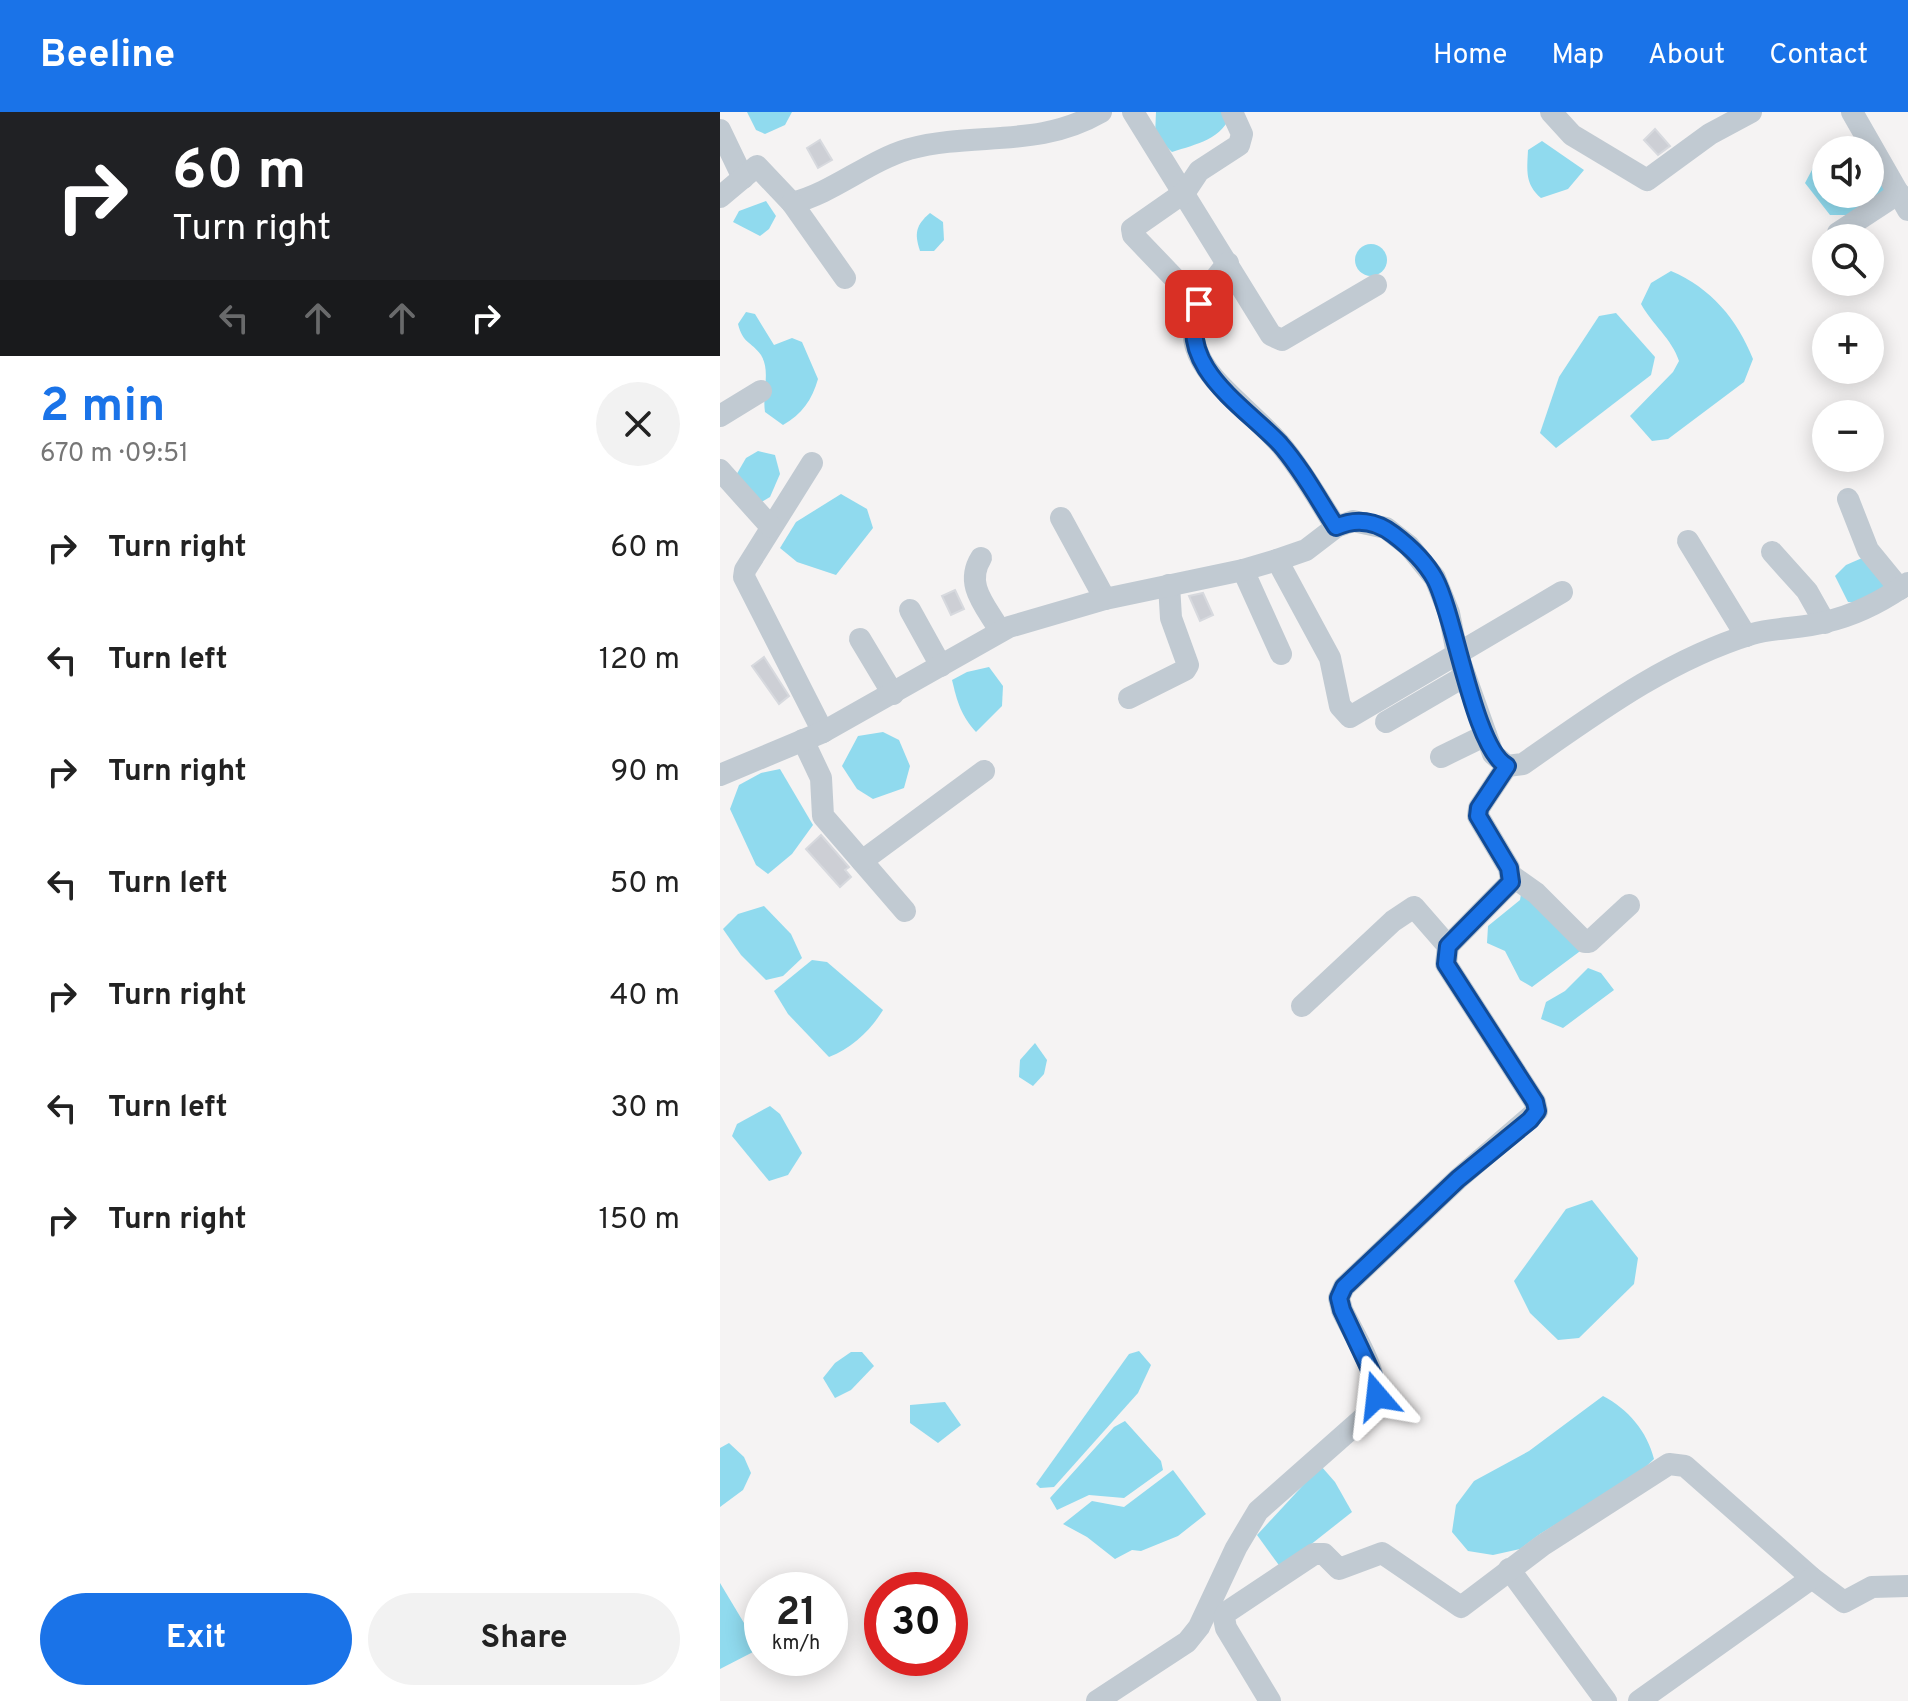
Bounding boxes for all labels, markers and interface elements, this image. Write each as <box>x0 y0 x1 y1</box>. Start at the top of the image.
text: Beeline <box>40 32 175 81</box>
text: Home <box>1433 38 1507 74</box>
text: Map <box>1551 38 1604 74</box>
text: About <box>1648 38 1725 74</box>
text: Contact <box>1769 38 1868 74</box>
map controls <box>1812 136 1884 472</box>
button: sound <box>1812 136 1884 208</box>
text: 60 m <box>172 138 306 208</box>
icon: right <box>40 144 144 248</box>
text: Turn right <box>172 207 331 253</box>
button: search <box>1812 224 1884 296</box>
pin <box>1165 270 1233 338</box>
icon: arrive <box>1177 282 1221 326</box>
icon: left <box>212 296 256 340</box>
icon: ahead <box>296 296 340 340</box>
icon: ahead <box>380 296 424 340</box>
icon: right <box>464 296 508 340</box>
button: + <box>1812 312 1884 384</box>
text: 2 min <box>40 378 165 438</box>
button: close <box>596 382 680 466</box>
button: − <box>1812 400 1884 472</box>
text: 670 m · 09:51 <box>40 438 189 471</box>
icon: right <box>40 526 84 570</box>
text: Turn right <box>108 530 246 567</box>
text: 60 m <box>610 530 680 567</box>
icon: left <box>40 638 84 682</box>
text: Turn left <box>108 642 228 679</box>
text: 120 m <box>599 642 680 679</box>
icon: right <box>40 750 84 794</box>
text: Turn right <box>108 754 246 791</box>
text: 90 m <box>611 754 680 791</box>
icon: left <box>40 862 84 906</box>
text: Turn left <box>108 866 228 903</box>
text: 50 m <box>610 866 680 903</box>
icon: right <box>40 974 84 1018</box>
text: Turn right <box>108 978 246 1015</box>
text: 40 m <box>610 978 680 1015</box>
icon: left <box>40 1086 84 1130</box>
text: Turn left <box>108 1090 228 1127</box>
text: 30 m <box>611 1090 680 1127</box>
icon: right <box>40 1198 84 1242</box>
text: Turn right <box>108 1202 246 1239</box>
text: 150 m <box>599 1202 680 1239</box>
position arrow <box>1335 1354 1419 1438</box>
speed limit sign: 30 <box>864 1572 968 1676</box>
text: 21 <box>776 1589 816 1639</box>
button: Exit <box>40 1593 352 1685</box>
button: Share <box>368 1593 680 1685</box>
text: km/h <box>772 1631 820 1657</box>

